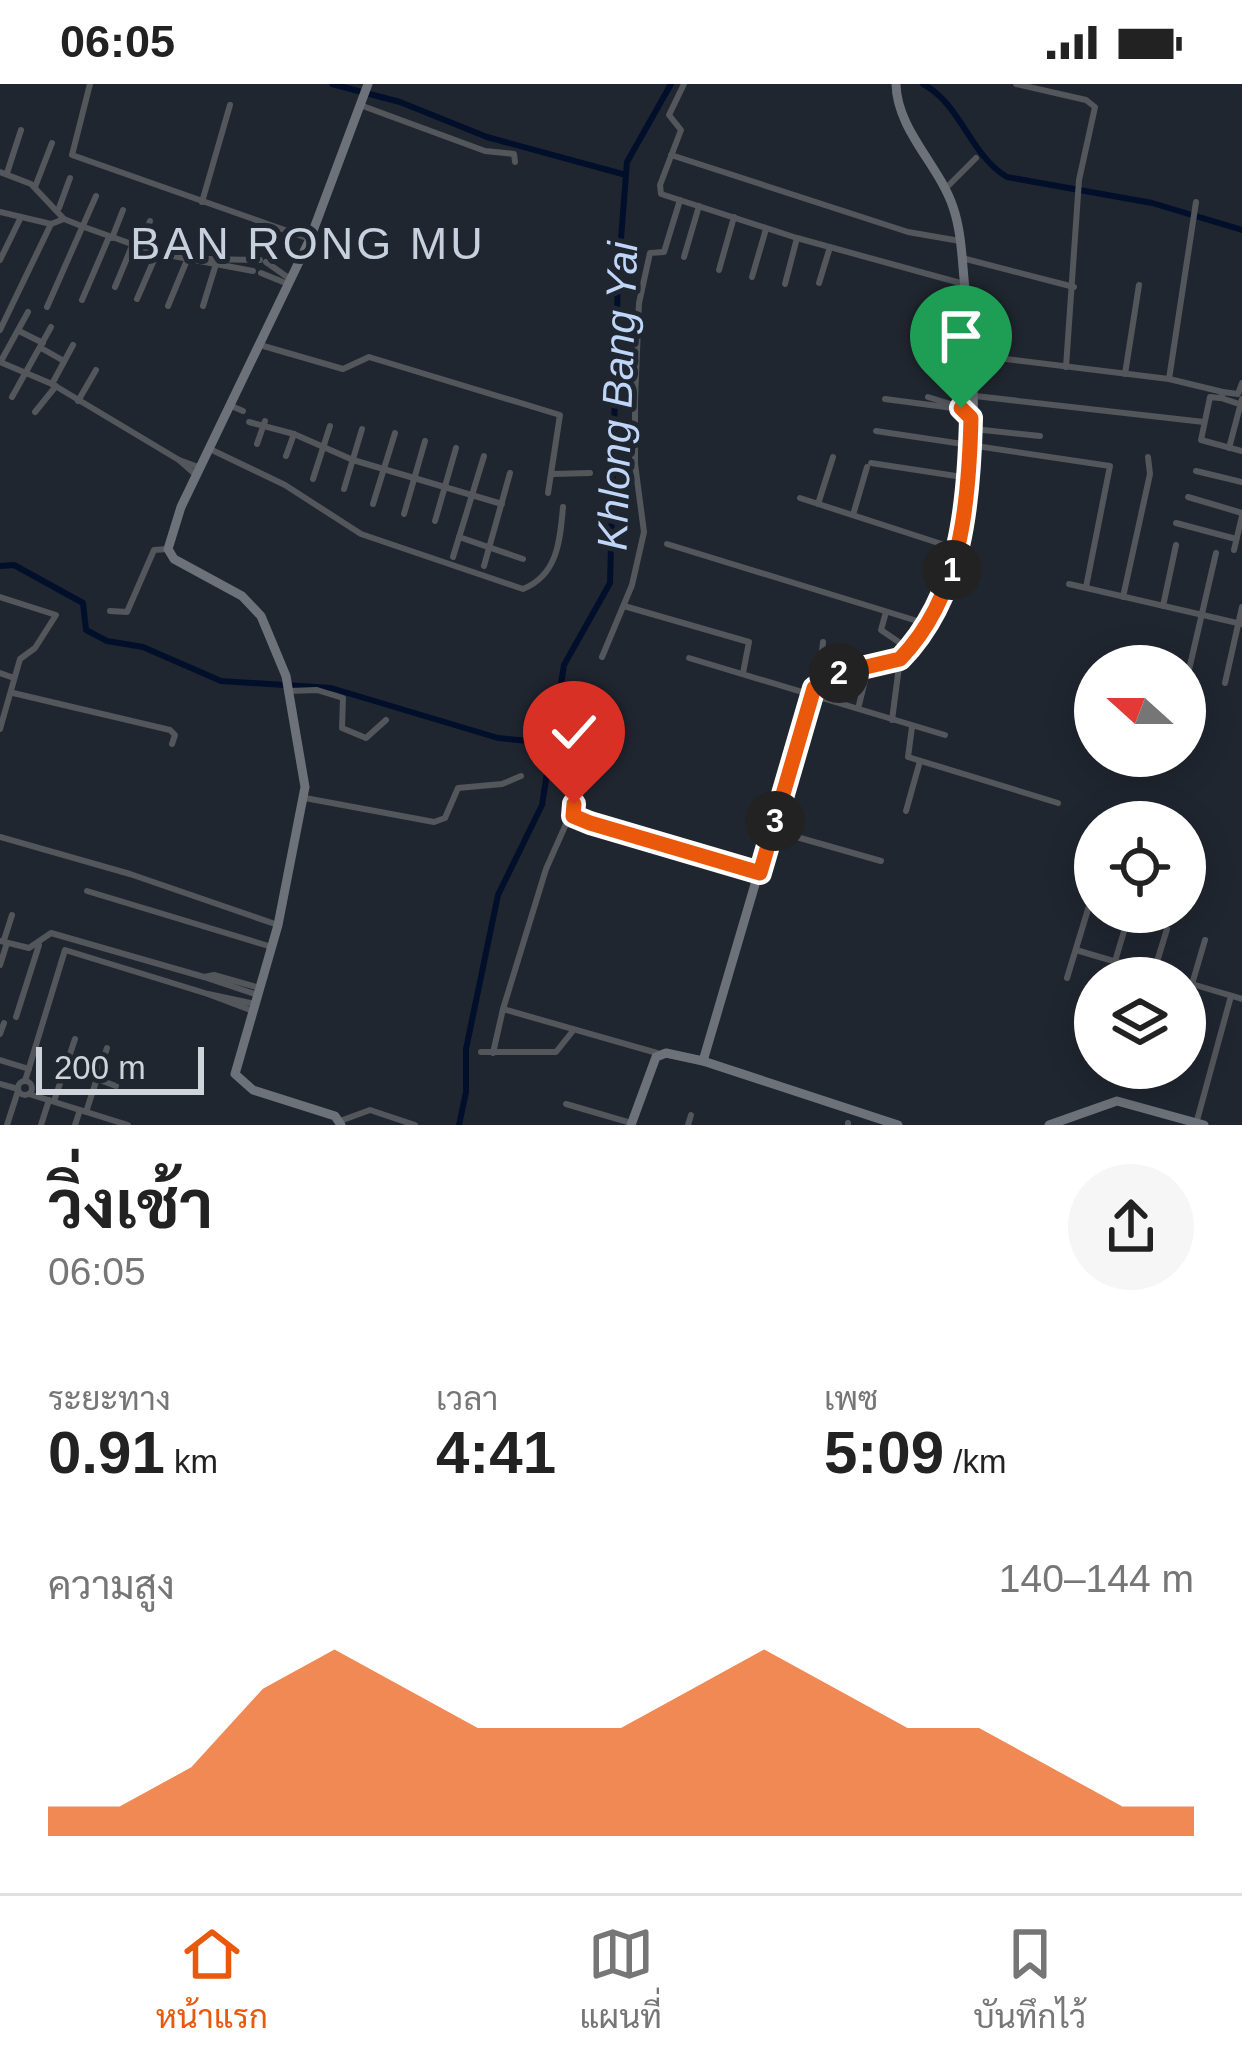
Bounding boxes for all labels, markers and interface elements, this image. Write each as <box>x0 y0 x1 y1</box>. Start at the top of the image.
text: 06:05 <box>60 16 175 67</box>
district label: BAN RONG MU <box>130 218 486 269</box>
water label: Khlong Bang Yai <box>589 239 646 551</box>
pin <box>910 285 1012 408</box>
icon: arrive <box>928 303 994 369</box>
pin: 1 <box>922 540 982 600</box>
text: 1 <box>943 551 961 588</box>
pin: 2 <box>809 643 869 703</box>
north arrow <box>1074 645 1206 777</box>
map controls <box>1074 645 1206 1089</box>
text: 2 <box>830 654 848 691</box>
pin <box>523 681 625 804</box>
icon: check <box>541 699 607 765</box>
pin: 3 <box>745 791 805 851</box>
button: locate <box>1074 801 1206 933</box>
text: 3 <box>766 802 784 839</box>
button: layers <box>1074 957 1206 1089</box>
scale bar <box>36 1041 204 1094</box>
text: 200 m <box>54 1049 146 1086</box>
button: share <box>1068 1164 1194 1290</box>
text: วิ่งเช้า <box>48 1168 213 1242</box>
text: 06:05 <box>48 1250 146 1293</box>
text: ระยะทาง <box>48 1380 171 1417</box>
text: เวลา <box>436 1380 498 1417</box>
text: เพซ <box>824 1380 878 1417</box>
text: 0.91 <box>48 1419 165 1486</box>
text: 4:41 <box>436 1419 556 1486</box>
text: 5:09 <box>824 1419 944 1486</box>
text: km <box>165 1443 218 1480</box>
text: /km <box>944 1443 1006 1480</box>
text: 140–144 m <box>999 1557 1194 1600</box>
text: ความสูง <box>48 1564 175 1607</box>
tab: หน้าแรก <box>156 1921 268 2036</box>
tab: แผนที่ <box>580 1921 662 2036</box>
tab: บันทึกไว้ <box>973 1921 1086 2036</box>

